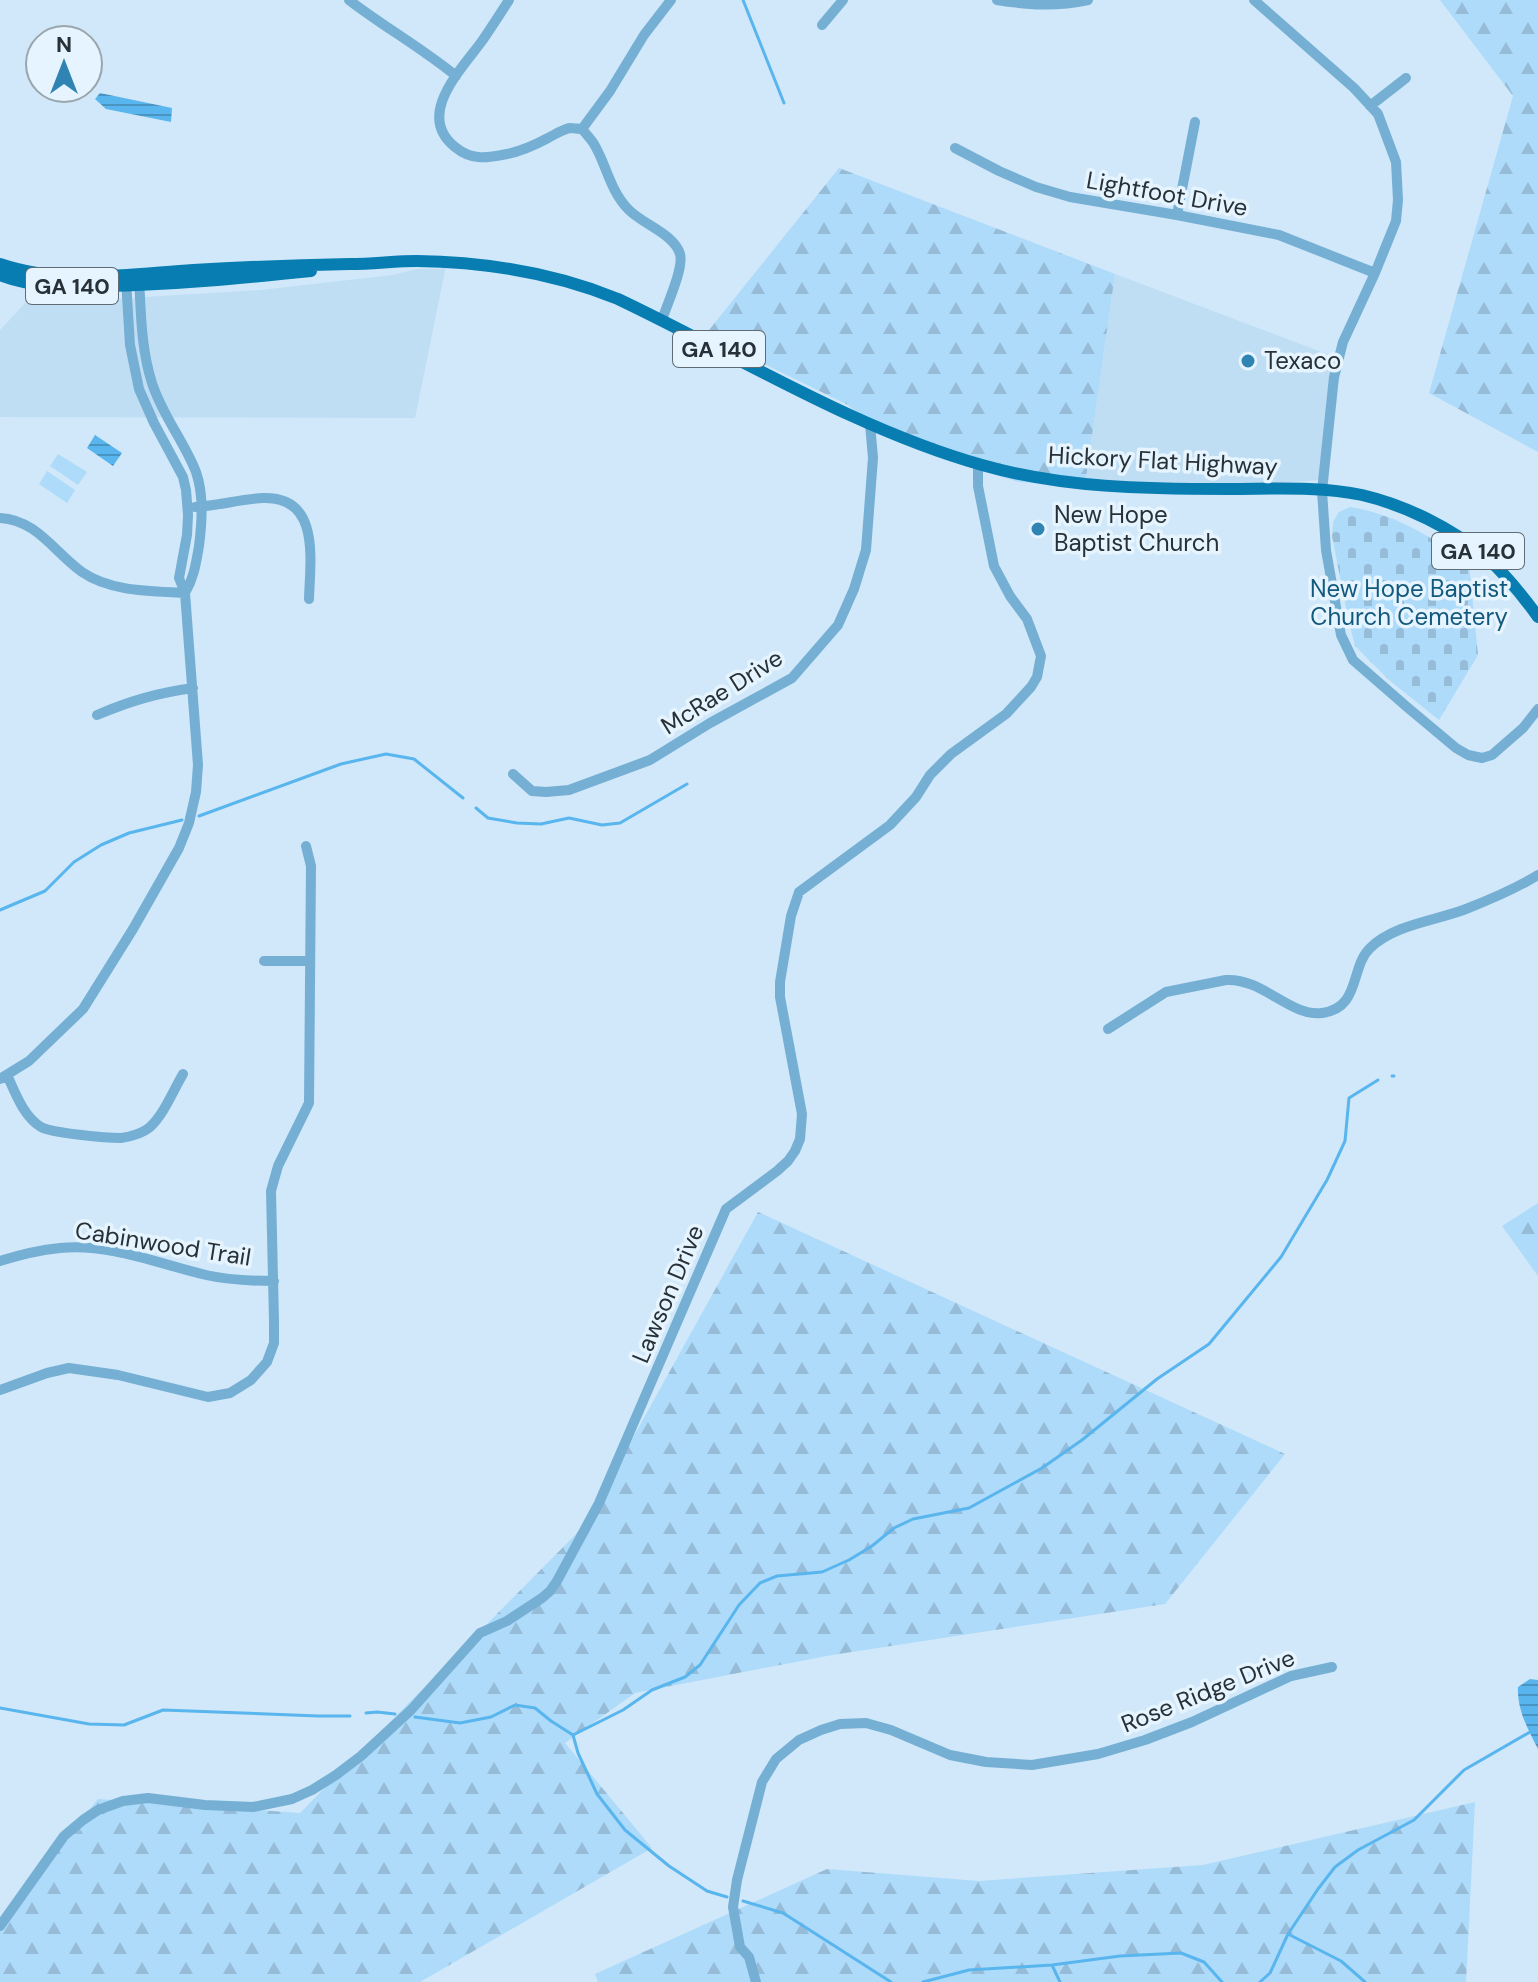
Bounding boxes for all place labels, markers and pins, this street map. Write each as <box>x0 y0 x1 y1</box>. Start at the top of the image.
place label: Texaco <box>1264 345 1341 376</box>
marker: Texaco <box>1239 352 1257 370</box>
place label: New Hope Baptist Church <box>1054 499 1219 558</box>
marker: New Hope Baptist Church <box>1029 520 1047 538</box>

